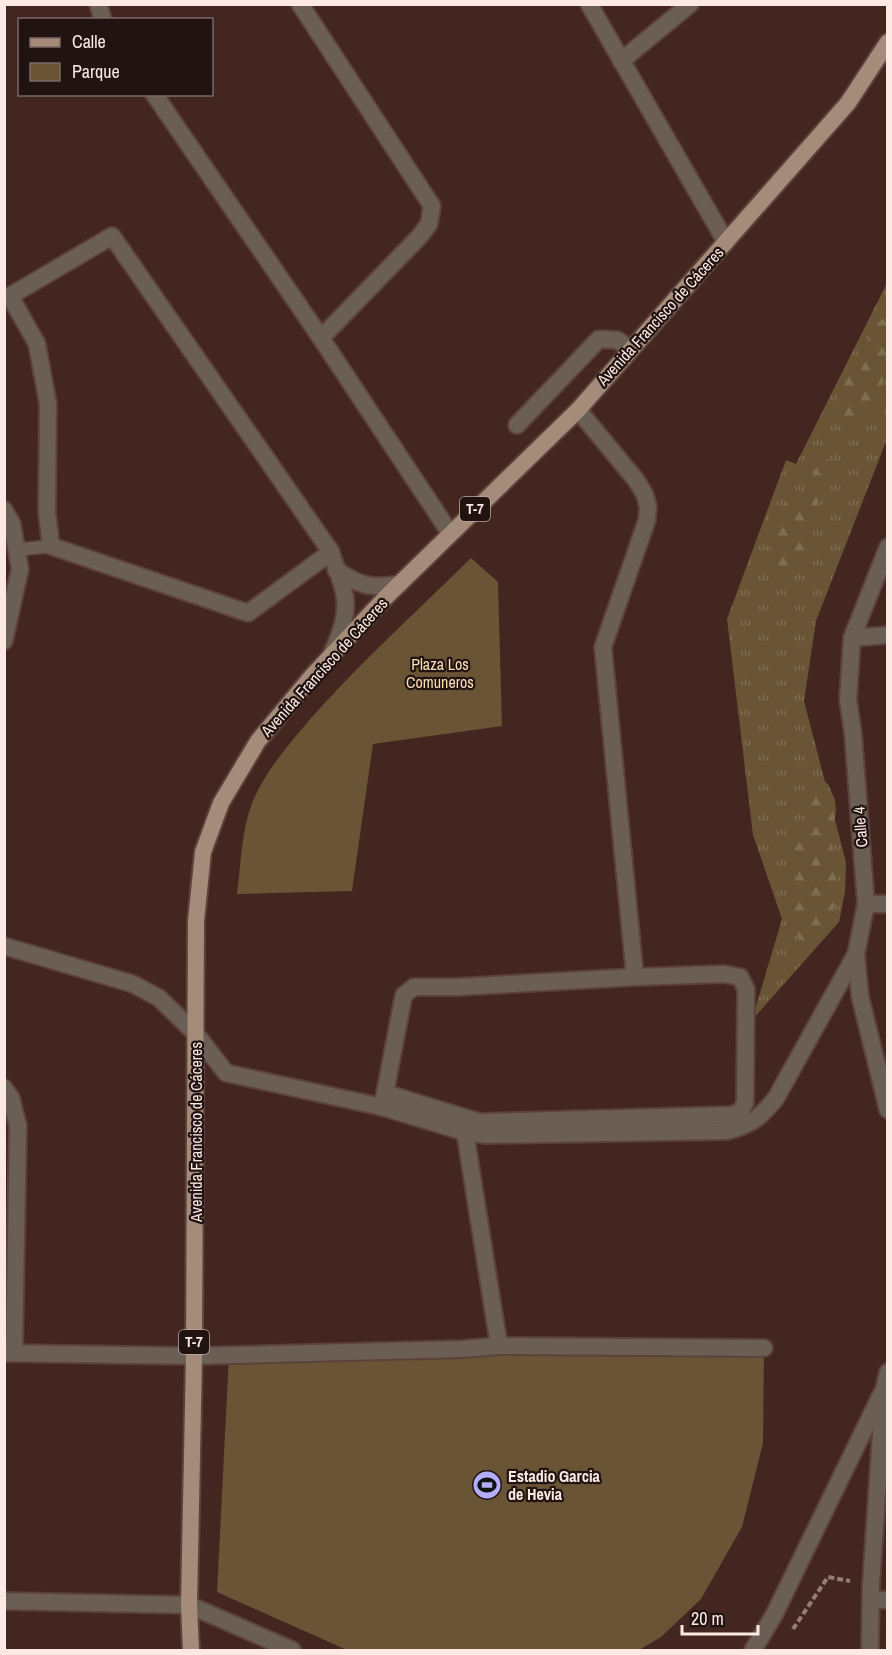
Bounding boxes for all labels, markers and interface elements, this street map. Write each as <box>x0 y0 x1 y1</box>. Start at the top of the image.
legend <box>18 18 213 96</box>
text: Calle <box>72 29 106 54</box>
text: Parque <box>72 59 120 84</box>
street label: Avenida Francisco de Cáceres <box>591 242 728 391</box>
road number: T-7 <box>460 497 490 521</box>
street label: Avenida Francisco de Cáceres <box>255 593 392 742</box>
park label: Plaza Los Comuneros <box>406 653 474 693</box>
street label: Calle 4 <box>848 806 872 848</box>
street label: Avenida Francisco de Cáceres <box>185 1042 207 1223</box>
road number: T-7 <box>179 1330 209 1354</box>
place label: Estadio Garcia de Hevia <box>508 1465 601 1505</box>
sports icon: Estadio Garcia de Hevia <box>471 1469 503 1501</box>
scale bar <box>682 1598 758 1636</box>
text: 20 m <box>691 1606 724 1631</box>

